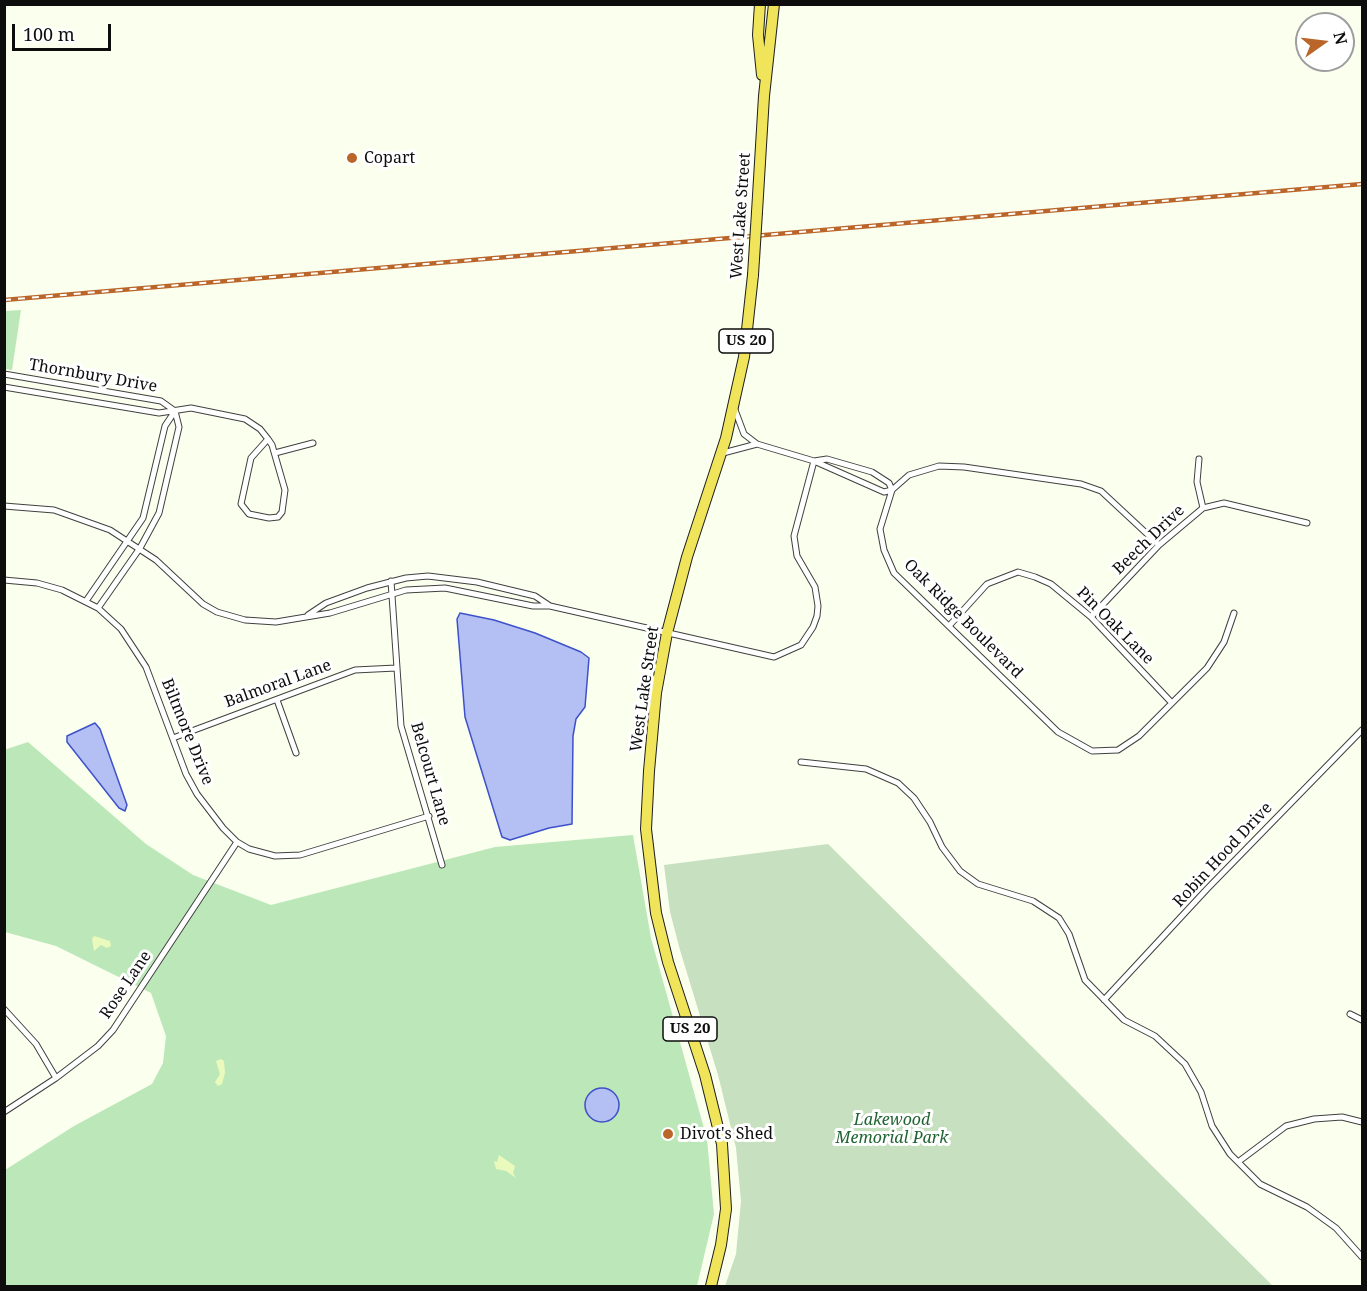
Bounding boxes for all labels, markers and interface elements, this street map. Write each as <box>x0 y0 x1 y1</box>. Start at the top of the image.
scale bar <box>15 12 114 50</box>
north arrow <box>1295 12 1355 72</box>
text: 100 m <box>23 22 75 46</box>
text: N <box>1328 29 1353 47</box>
place label: Copart <box>364 148 415 168</box>
marker: Copart <box>345 151 359 165</box>
street label: West Lake Street <box>727 152 755 280</box>
road number: US 20 <box>719 329 773 353</box>
street label: Thornbury Drive <box>27 355 159 397</box>
street label: Beech Drive <box>1109 501 1189 579</box>
street label: Oak Ridge Boulevard <box>900 556 1026 682</box>
street label: Pin Oak Lane <box>1072 583 1158 669</box>
street label: West Lake Street <box>627 625 663 753</box>
street label: Balmoral Lane <box>222 656 334 712</box>
street label: Biltmore Drive <box>157 676 217 788</box>
street label: Belcourt Lane <box>406 720 454 828</box>
street label: Robin Hood Drive <box>1169 799 1277 911</box>
street label: Rose Lane <box>96 947 156 1023</box>
road number: US 20 <box>663 1017 717 1041</box>
park label: Lakewood Memorial Park <box>836 1110 948 1148</box>
place label: Divot's Shed <box>680 1124 773 1144</box>
marker: Divot's Shed <box>661 1127 675 1141</box>

